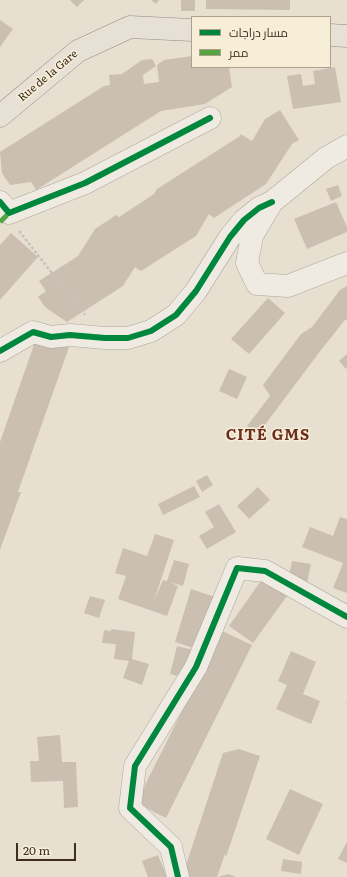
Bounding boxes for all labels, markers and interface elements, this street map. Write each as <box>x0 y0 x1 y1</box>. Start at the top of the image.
legend <box>191 16 331 68</box>
text: مسار دراجات <box>229 23 288 41</box>
text: ممر <box>229 43 248 61</box>
street label: Rue de la Gare <box>16 47 80 105</box>
district label: CITÉ GMS <box>226 427 310 445</box>
scale bar <box>18 835 78 861</box>
text: 20 m <box>23 841 50 859</box>

